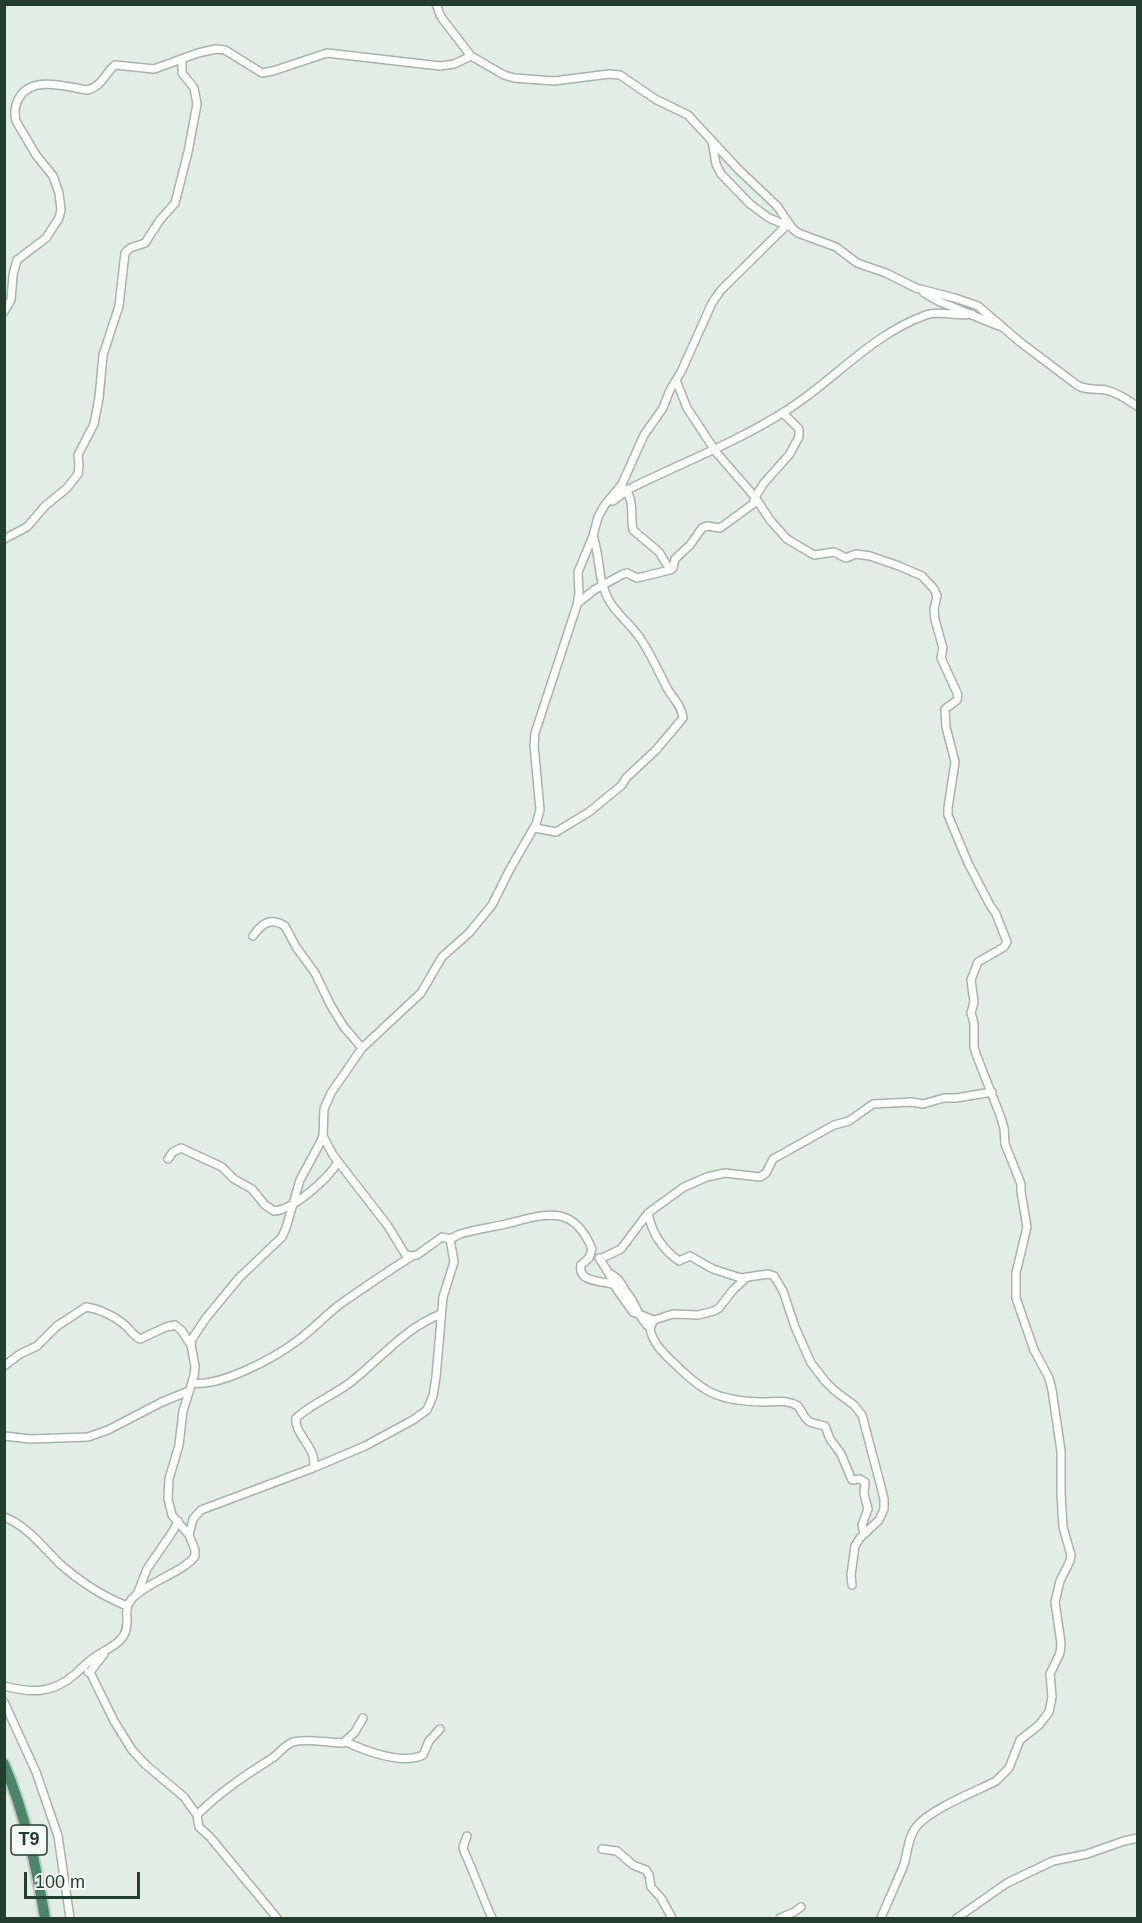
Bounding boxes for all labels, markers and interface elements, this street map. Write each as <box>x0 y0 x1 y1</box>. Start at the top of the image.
road number: T9 <box>11 1825 47 1855</box>
scale bar <box>27 1860 142 1898</box>
text: 100 m <box>35 1872 85 1892</box>

